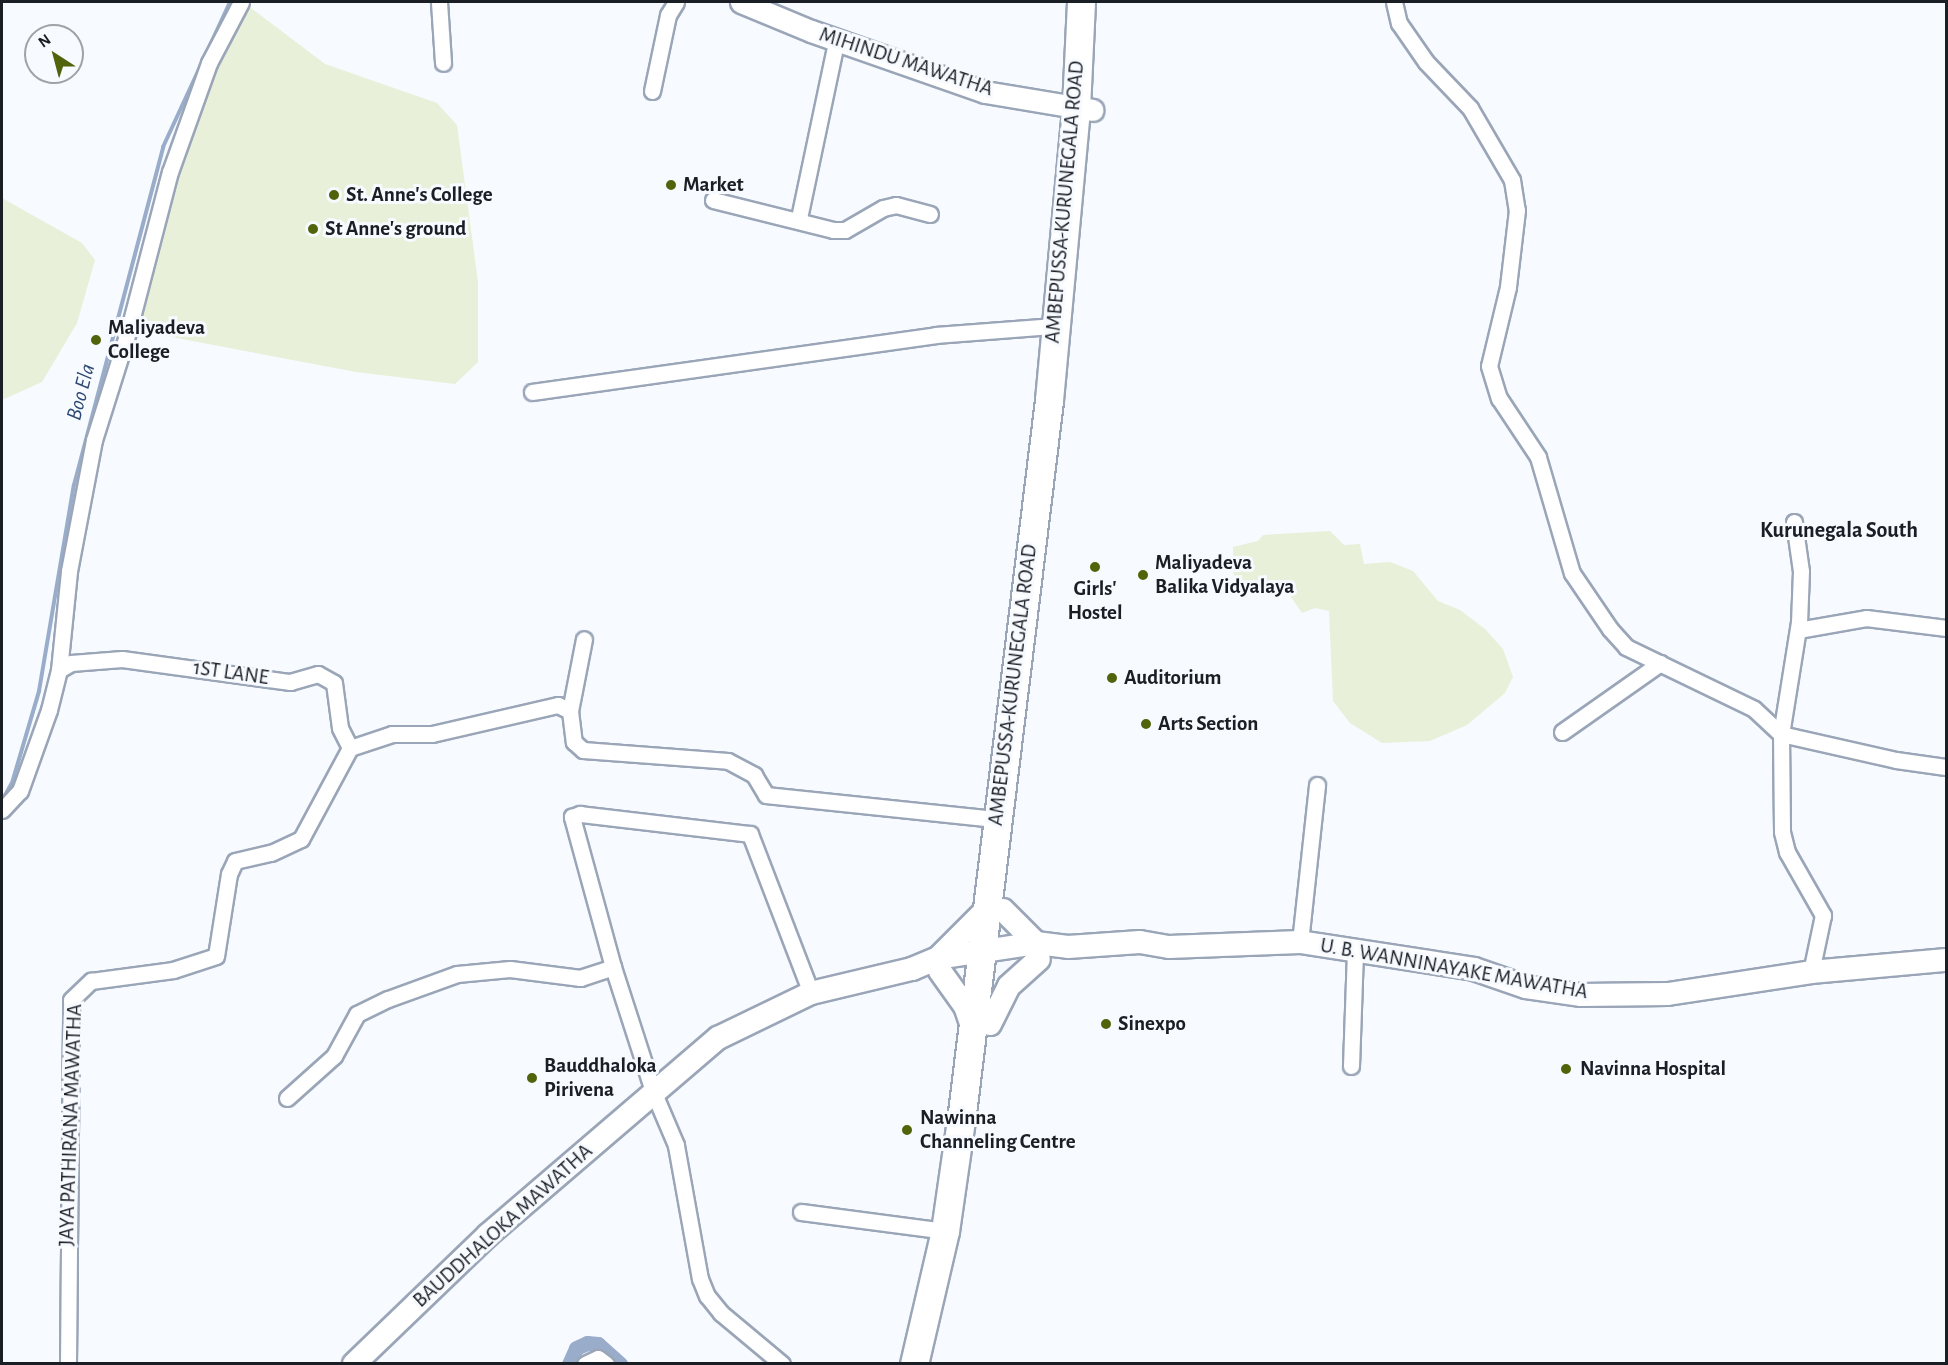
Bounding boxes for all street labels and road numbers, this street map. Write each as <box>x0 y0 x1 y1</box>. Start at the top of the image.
street label: MIHINDU MAWATHA <box>816 22 996 102</box>
street label: AMBEPUSSA-KURUNEGALA ROAD <box>1040 60 1090 344</box>
street label: AMBEPUSSA-KURUNEGALA ROAD <box>983 543 1043 827</box>
street label: 1ST LANE <box>192 655 270 691</box>
street label: U. B. WANNINAYAKE MAWATHA <box>1318 933 1590 1005</box>
street label: JAYA PATHIRANA MAWATHA <box>54 1003 88 1247</box>
street label: BAUDDHALOKA MAWATHA <box>408 1139 598 1313</box>

